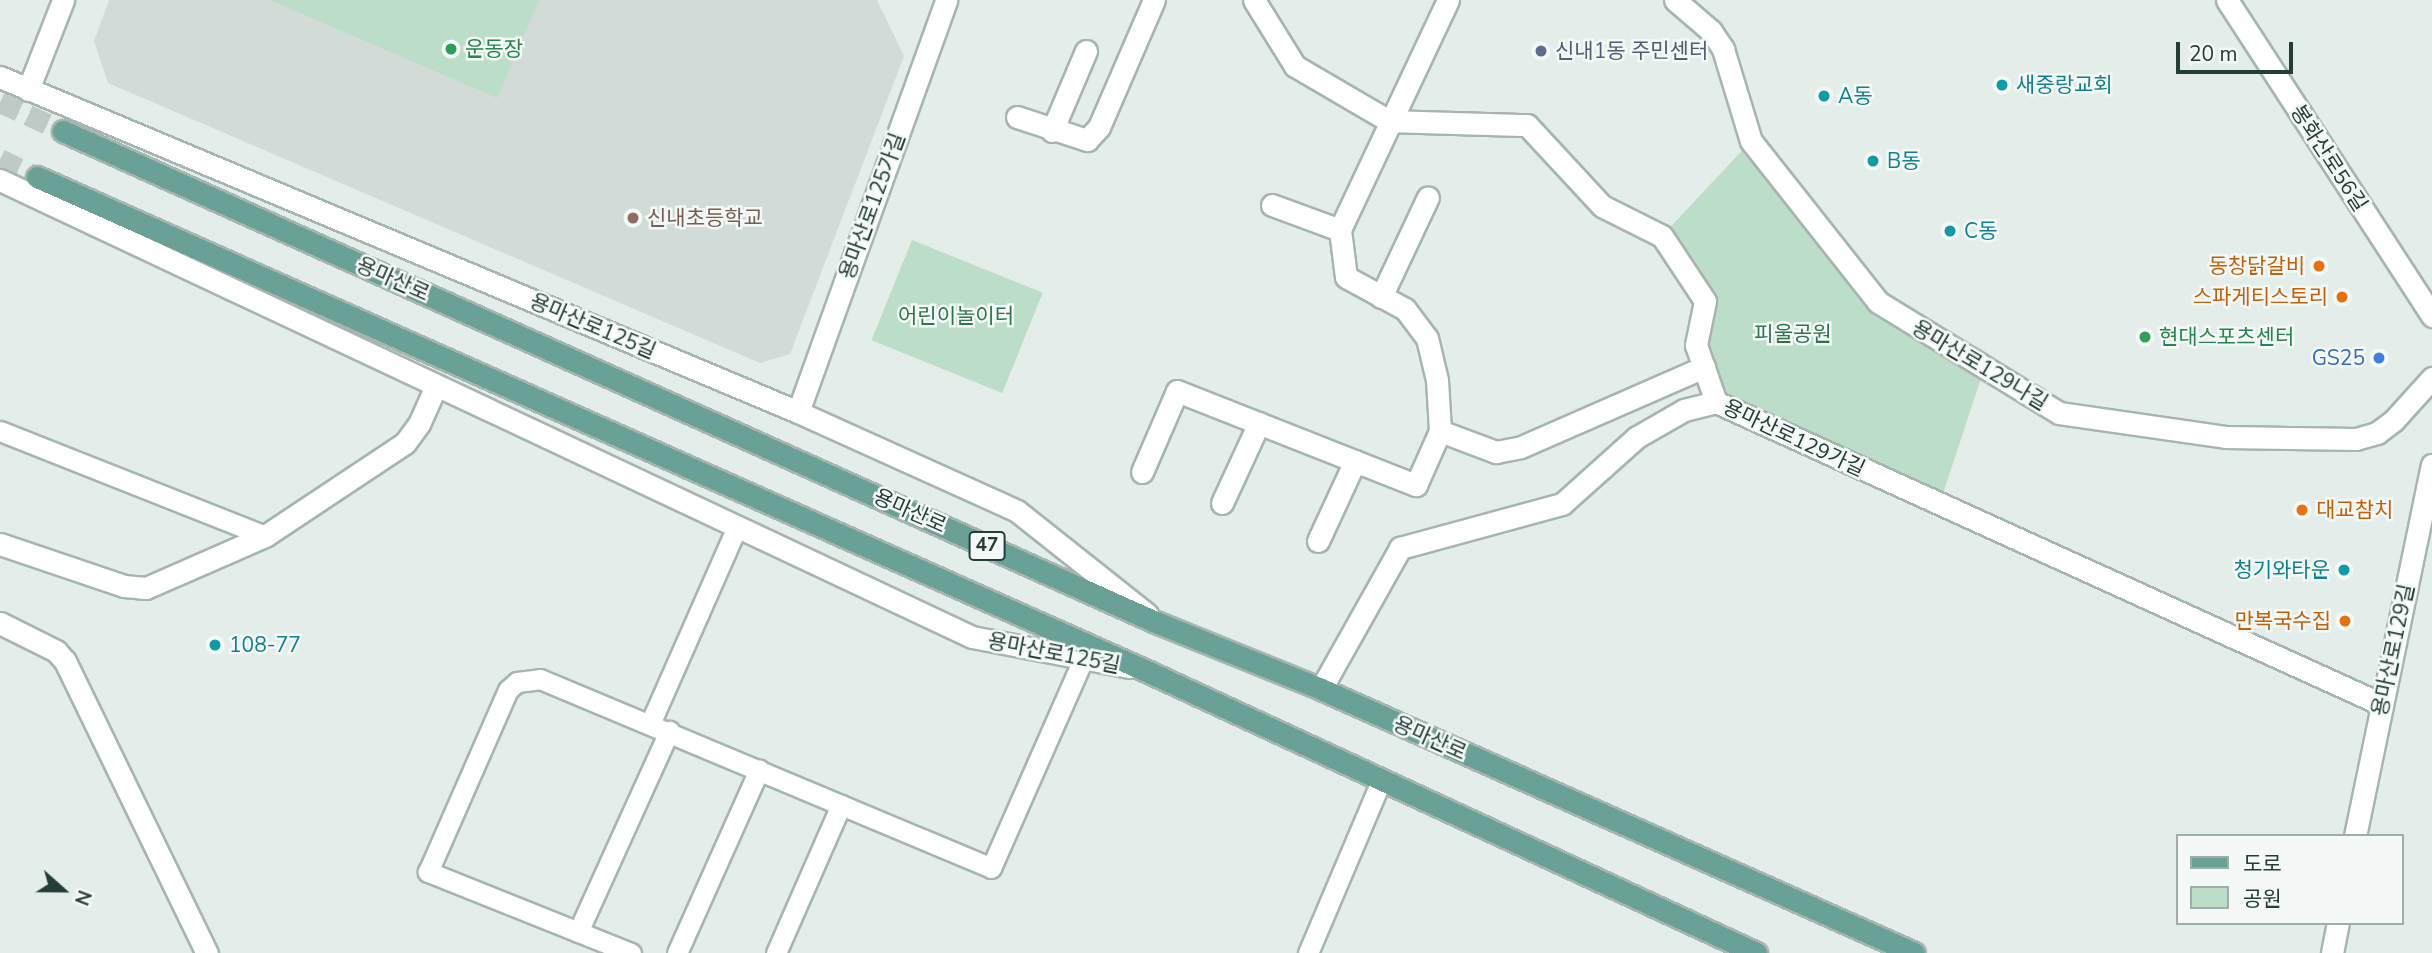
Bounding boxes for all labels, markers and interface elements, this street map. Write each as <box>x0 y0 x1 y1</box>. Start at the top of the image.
scale bar <box>2180 28 2297 72</box>
place label: 운동장 <box>465 36 523 62</box>
place label: 신내1동 주민센터 <box>1555 38 1708 64</box>
text: 20 m <box>2189 40 2238 68</box>
marker: 운동장 <box>443 41 459 57</box>
marker: 신내1동 주민센터 <box>1533 43 1549 59</box>
place label: 새중랑교회 <box>2016 72 2113 98</box>
marker: 새중랑교회 <box>1994 77 2010 93</box>
place label: A동 <box>1838 83 1873 109</box>
marker: A동 <box>1816 88 1832 104</box>
street label: 봉화산로56길 <box>2285 100 2373 216</box>
street label: 용마산로125가길 <box>834 129 910 283</box>
place label: B동 <box>1887 148 1921 174</box>
marker: B동 <box>1865 153 1881 169</box>
place label: 신내초등학교 <box>647 205 763 231</box>
marker: 신내초등학교 <box>625 210 641 226</box>
place label: C동 <box>1964 218 1997 244</box>
marker: C동 <box>1942 223 1958 239</box>
street label: 용마산로 <box>353 252 433 306</box>
place label: 동창닭갈비 <box>2208 253 2305 279</box>
marker: 동창닭갈비 <box>2311 258 2327 274</box>
place label: 스파게티스토리 <box>2193 284 2328 310</box>
street label: 용마산로125길 <box>526 288 660 364</box>
marker: 스파게티스토리 <box>2334 289 2350 305</box>
park label: 어린이놀이터 <box>898 303 1014 329</box>
street label: 용마산로129나길 <box>1908 315 2052 415</box>
park label: 피울공원 <box>1754 321 1832 347</box>
place label: 현대스포츠센터 <box>2159 324 2294 350</box>
marker: 현대스포츠센터 <box>2137 329 2153 345</box>
place label: GS25 <box>2312 345 2365 371</box>
marker: GS25 <box>2371 350 2387 366</box>
street label: 용마산로129가길 <box>1719 394 1869 482</box>
street label: 용마산로 <box>870 484 950 538</box>
place label: 대교참치 <box>2316 497 2393 523</box>
marker: 대교참치 <box>2294 502 2310 518</box>
road number: 47 <box>968 530 1006 562</box>
place label: 청기와타운 <box>2233 557 2330 583</box>
marker: 청기와타운 <box>2336 562 2352 578</box>
street label: 용마산로129길 <box>2367 582 2419 718</box>
place label: 만복국수집 <box>2234 608 2331 634</box>
marker: 만복국수집 <box>2337 613 2353 629</box>
street label: 용마산로125길 <box>986 628 1122 678</box>
place label: 108-77 <box>229 632 301 658</box>
marker: 108-77 <box>207 637 223 653</box>
street label: 용마산로 <box>1390 711 1470 765</box>
legend <box>2176 834 2404 925</box>
text: 도로 <box>2243 850 2282 878</box>
north arrow <box>28 855 98 925</box>
text: 공원 <box>2243 885 2282 913</box>
text: N <box>68 886 97 909</box>

